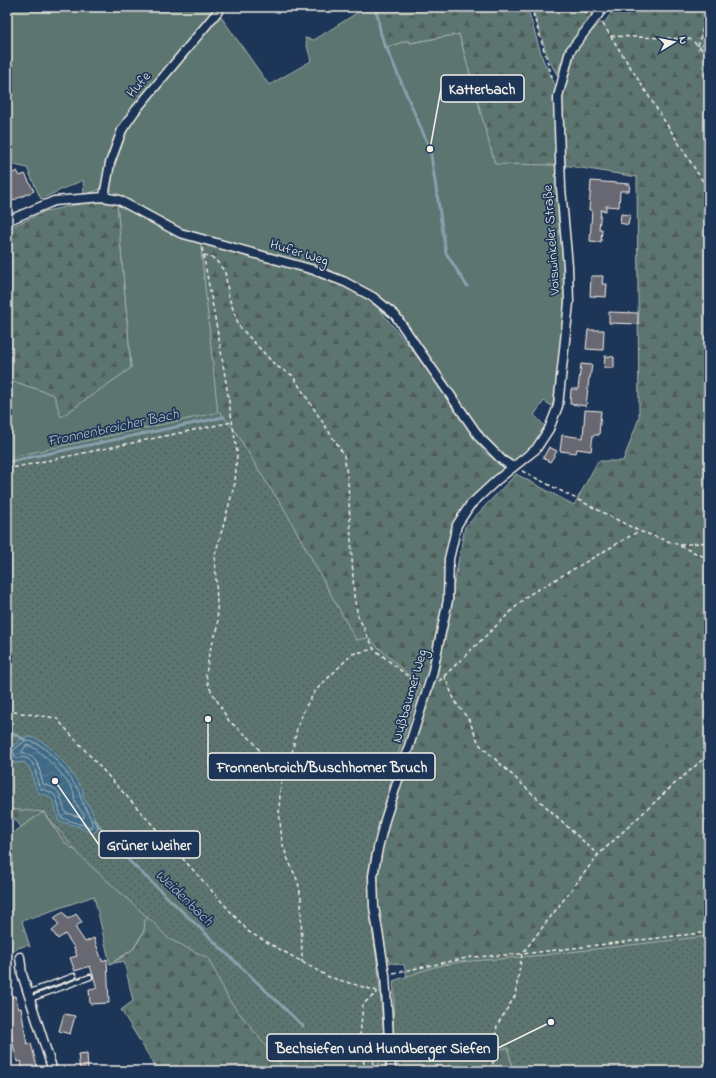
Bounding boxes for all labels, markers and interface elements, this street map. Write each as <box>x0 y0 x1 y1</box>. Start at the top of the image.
north arrow <box>654 22 694 62</box>
text: N <box>674 35 691 45</box>
street label: Hufe <box>122 67 157 103</box>
callout: Katterbach <box>441 75 524 102</box>
text: Katterbach <box>449 79 515 101</box>
street label: Voiswinkeler Straße <box>538 184 566 297</box>
street label: Hufer Weg <box>267 234 331 273</box>
water label: Fronnenbroicher Bach <box>45 403 182 453</box>
street label: Nußbaumer Weg <box>387 647 434 745</box>
callout: Fronnenbroich/Buschhorner Bruch <box>208 753 435 780</box>
text: Fronnenbroich/Buschhorner Bruch <box>216 757 427 779</box>
callout: Grüner Weiher <box>99 831 200 858</box>
text: Grüner Weiher <box>107 835 192 857</box>
water label: Weidenbach <box>150 865 219 932</box>
callout: Bechsiefen und Hundberger Siefen <box>267 1034 498 1061</box>
text: Bechsiefen und Hundberger Siefen <box>275 1038 491 1062</box>

